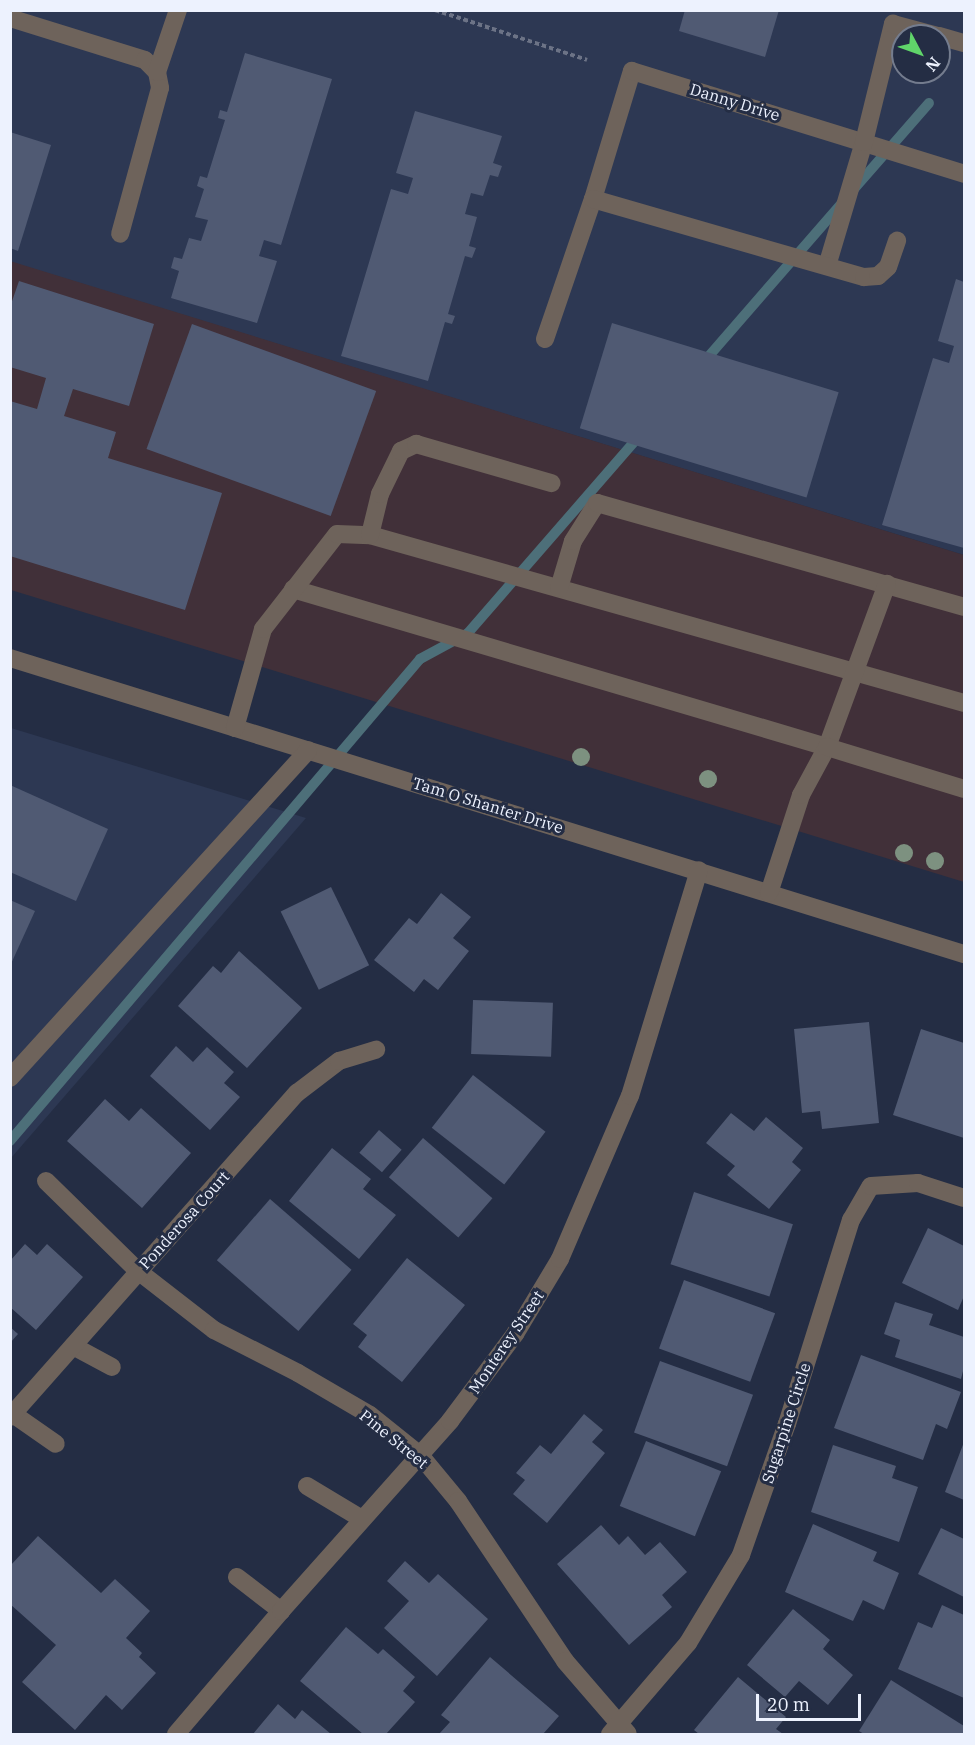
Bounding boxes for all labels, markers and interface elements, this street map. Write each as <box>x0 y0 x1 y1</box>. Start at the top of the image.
north arrow <box>891 24 951 84</box>
text: N <box>921 53 945 76</box>
street label: Danny Drive <box>688 79 782 125</box>
street label: Tam O Shanter Drive <box>410 773 566 837</box>
street label: Ponderosa Court <box>135 1167 233 1273</box>
street label: Monterey Street <box>464 1287 548 1397</box>
street label: Sugarpine Circle <box>758 1360 814 1486</box>
street label: Pine Street <box>356 1406 432 1472</box>
scale bar <box>759 1682 864 1720</box>
text: 20 m <box>767 1693 810 1716</box>

